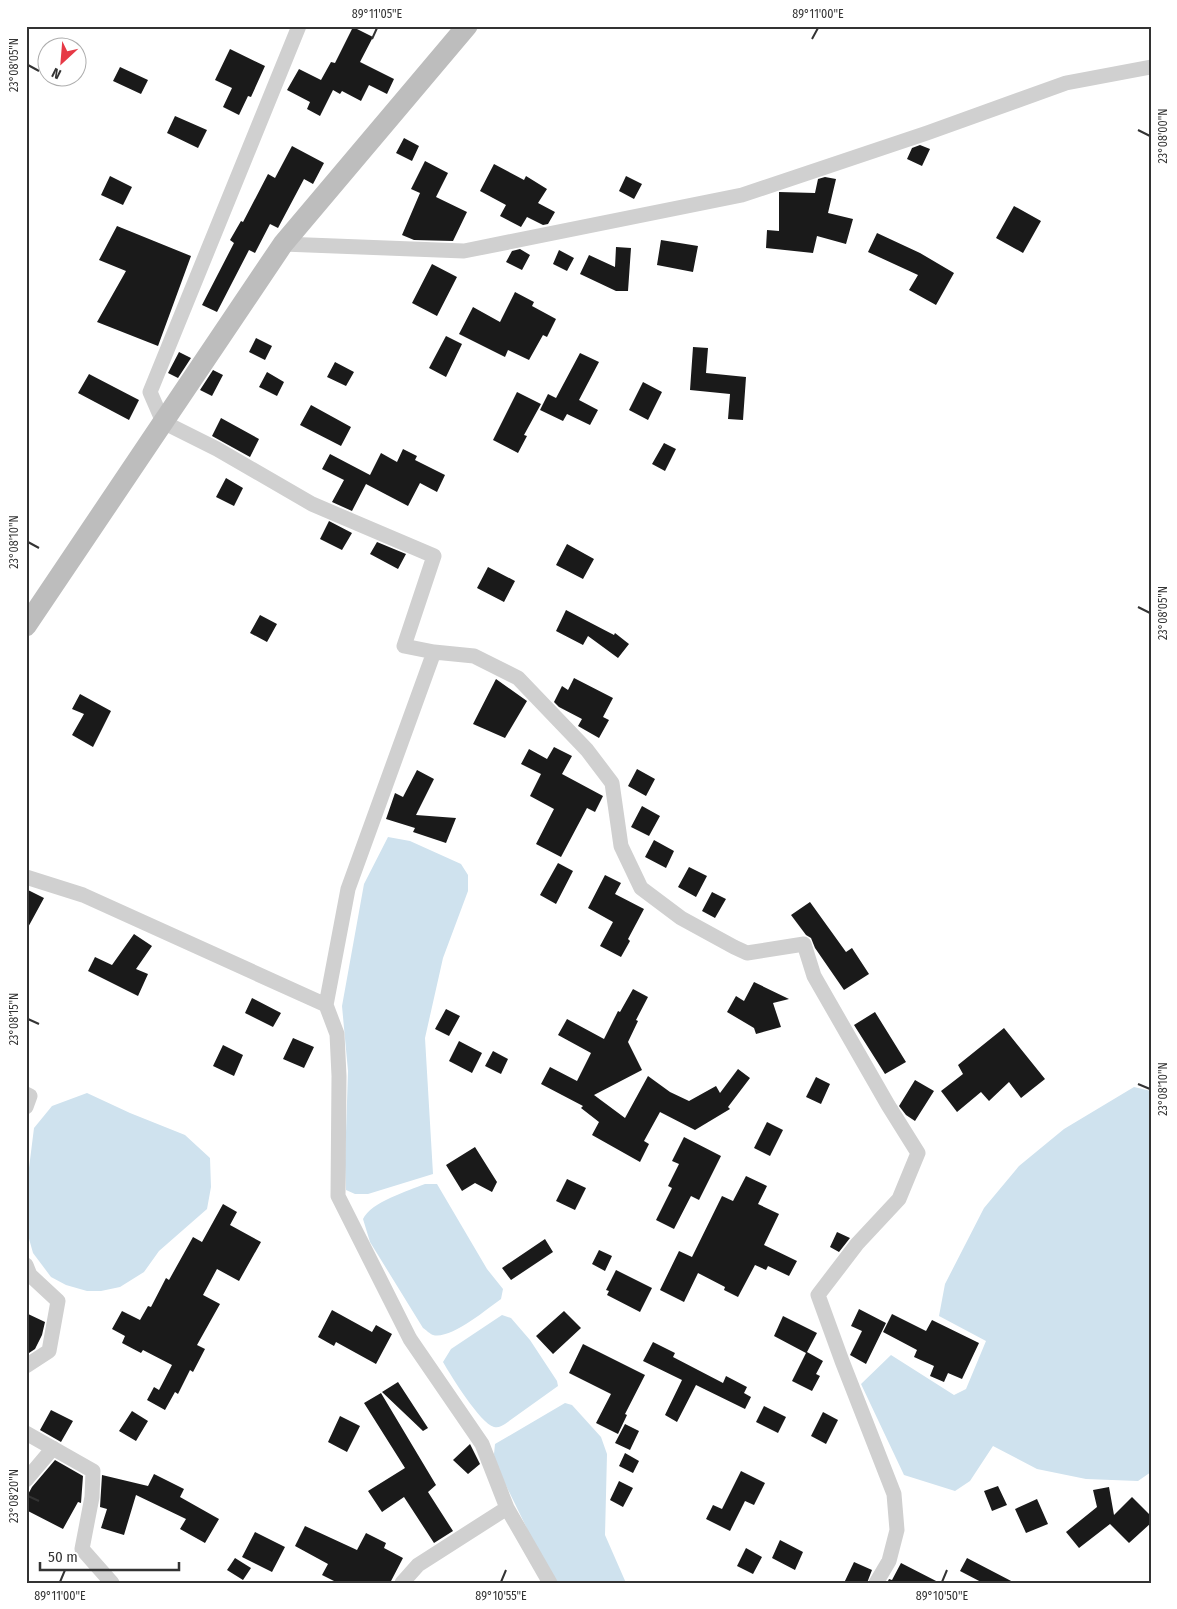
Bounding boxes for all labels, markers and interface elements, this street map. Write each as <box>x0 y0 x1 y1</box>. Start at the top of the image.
text: 89°11'05"E <box>352 7 403 21</box>
text: 89°11'00"E <box>792 7 844 21</box>
text: 23°08'05"N <box>7 38 21 92</box>
north arrow <box>38 38 88 88</box>
text: N <box>49 64 64 83</box>
text: 23°08'00"N <box>1156 109 1170 163</box>
text: 23°08'10"N <box>7 515 21 569</box>
text: 23°08'05"N <box>1156 586 1170 640</box>
text: 23°08'15"N <box>7 993 21 1045</box>
text: 23°08'10"N <box>1156 1062 1170 1116</box>
text: 23°08'20"N <box>7 1469 21 1523</box>
scale bar <box>40 1539 179 1571</box>
text: 50 m <box>48 1548 78 1566</box>
text: 89°11'00"E <box>34 1589 86 1603</box>
text: 89°10'55"E <box>475 1589 527 1603</box>
text: 89°10'50"E <box>916 1589 969 1603</box>

